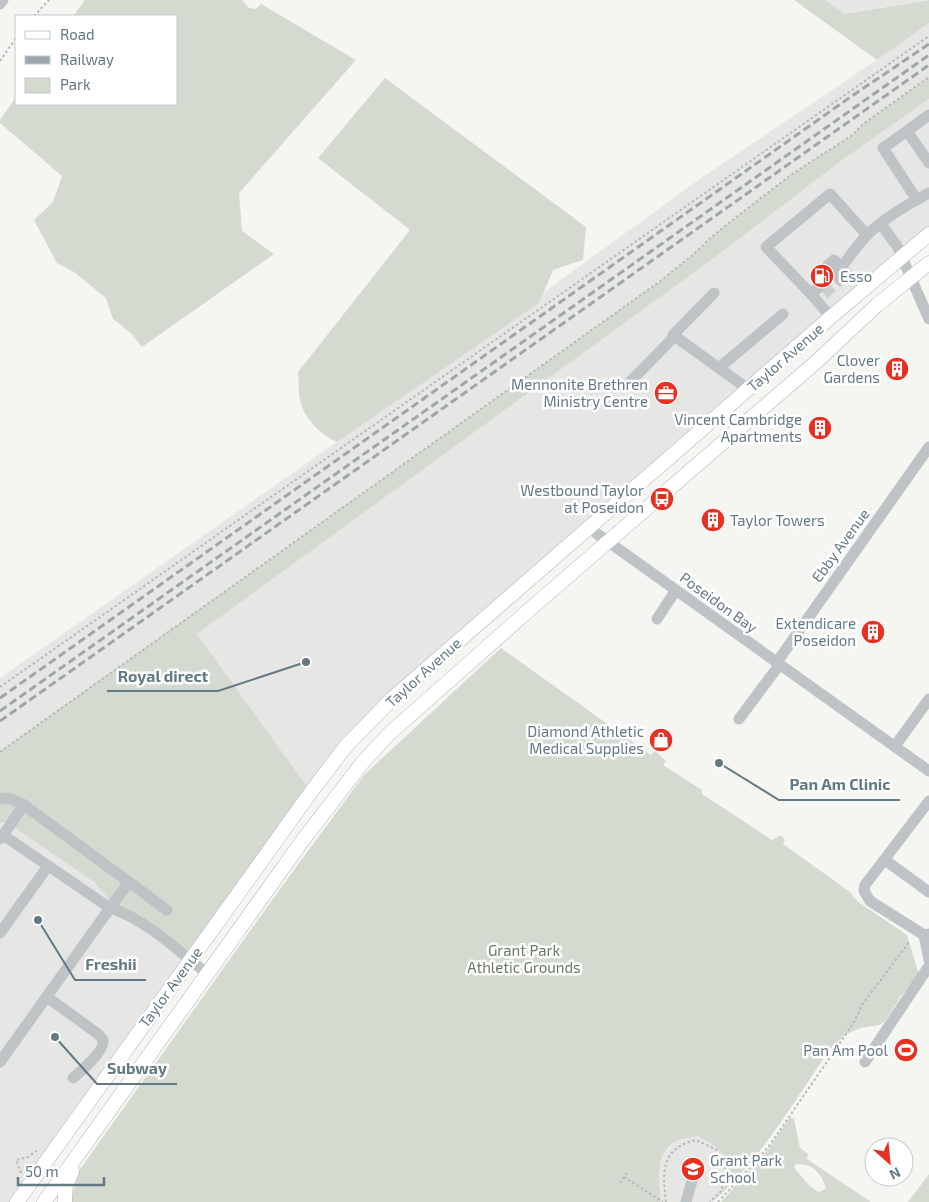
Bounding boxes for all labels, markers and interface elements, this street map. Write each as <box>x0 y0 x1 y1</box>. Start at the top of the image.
legend <box>15 15 178 105</box>
text: Road <box>60 25 95 43</box>
text: Railway <box>60 50 114 68</box>
text: Park <box>60 75 91 93</box>
fuel station icon: Esso <box>809 263 835 289</box>
place label: Esso <box>840 267 872 285</box>
street label: Taylor Avenue <box>743 319 827 395</box>
place label: Clover Gardens <box>823 351 880 386</box>
building icon: Clover Gardens <box>884 356 910 382</box>
place label: Mennonite Brethren Ministry Centre <box>511 375 648 410</box>
office icon: Mennonite Brethren Ministry Centre <box>653 380 679 406</box>
place label: Vincent Cambridge Apartments <box>674 410 802 445</box>
building icon: Vincent Cambridge Apartments <box>807 415 833 441</box>
place label: Westbound Taylor at Poseidon <box>520 481 644 516</box>
bus stop icon: Westbound Taylor at Poseidon <box>649 486 675 512</box>
street label: Ebby Avenue <box>807 505 873 585</box>
building icon: Taylor Towers <box>700 507 726 533</box>
place label: Taylor Towers <box>730 511 825 529</box>
street label: Poseidon Bay <box>677 568 761 636</box>
place label: Extendicare Poseidon <box>775 614 856 649</box>
building icon: Extendicare Poseidon <box>860 619 886 645</box>
street label: Taylor Avenue <box>382 633 464 711</box>
callout: Royal direct <box>107 660 218 691</box>
text: Royal direct <box>118 666 209 686</box>
place label: Diamond Athletic Medical Supplies <box>527 722 644 757</box>
shop icon: Diamond Athletic Medical Supplies <box>648 727 674 753</box>
callout: Pan Am Clinic <box>779 769 900 800</box>
text: Pan Am Clinic <box>790 774 890 793</box>
park label: Grant Park Athletic Grounds <box>467 941 581 976</box>
street label: Taylor Avenue <box>135 943 205 1031</box>
callout: Freshii <box>75 949 146 980</box>
text: Freshii <box>85 954 137 973</box>
sports icon: Pan Am Pool <box>893 1037 919 1063</box>
place label: Pan Am Pool <box>803 1041 889 1059</box>
callout: Subway <box>97 1053 177 1084</box>
text: Subway <box>107 1058 167 1078</box>
north arrow <box>864 1137 914 1187</box>
place label: Grant Park School <box>710 1151 782 1186</box>
scale bar <box>18 1154 104 1186</box>
school or university icon: Grant Park School <box>680 1156 706 1182</box>
text: 50 m <box>25 1162 59 1180</box>
text: N <box>887 1164 903 1184</box>

